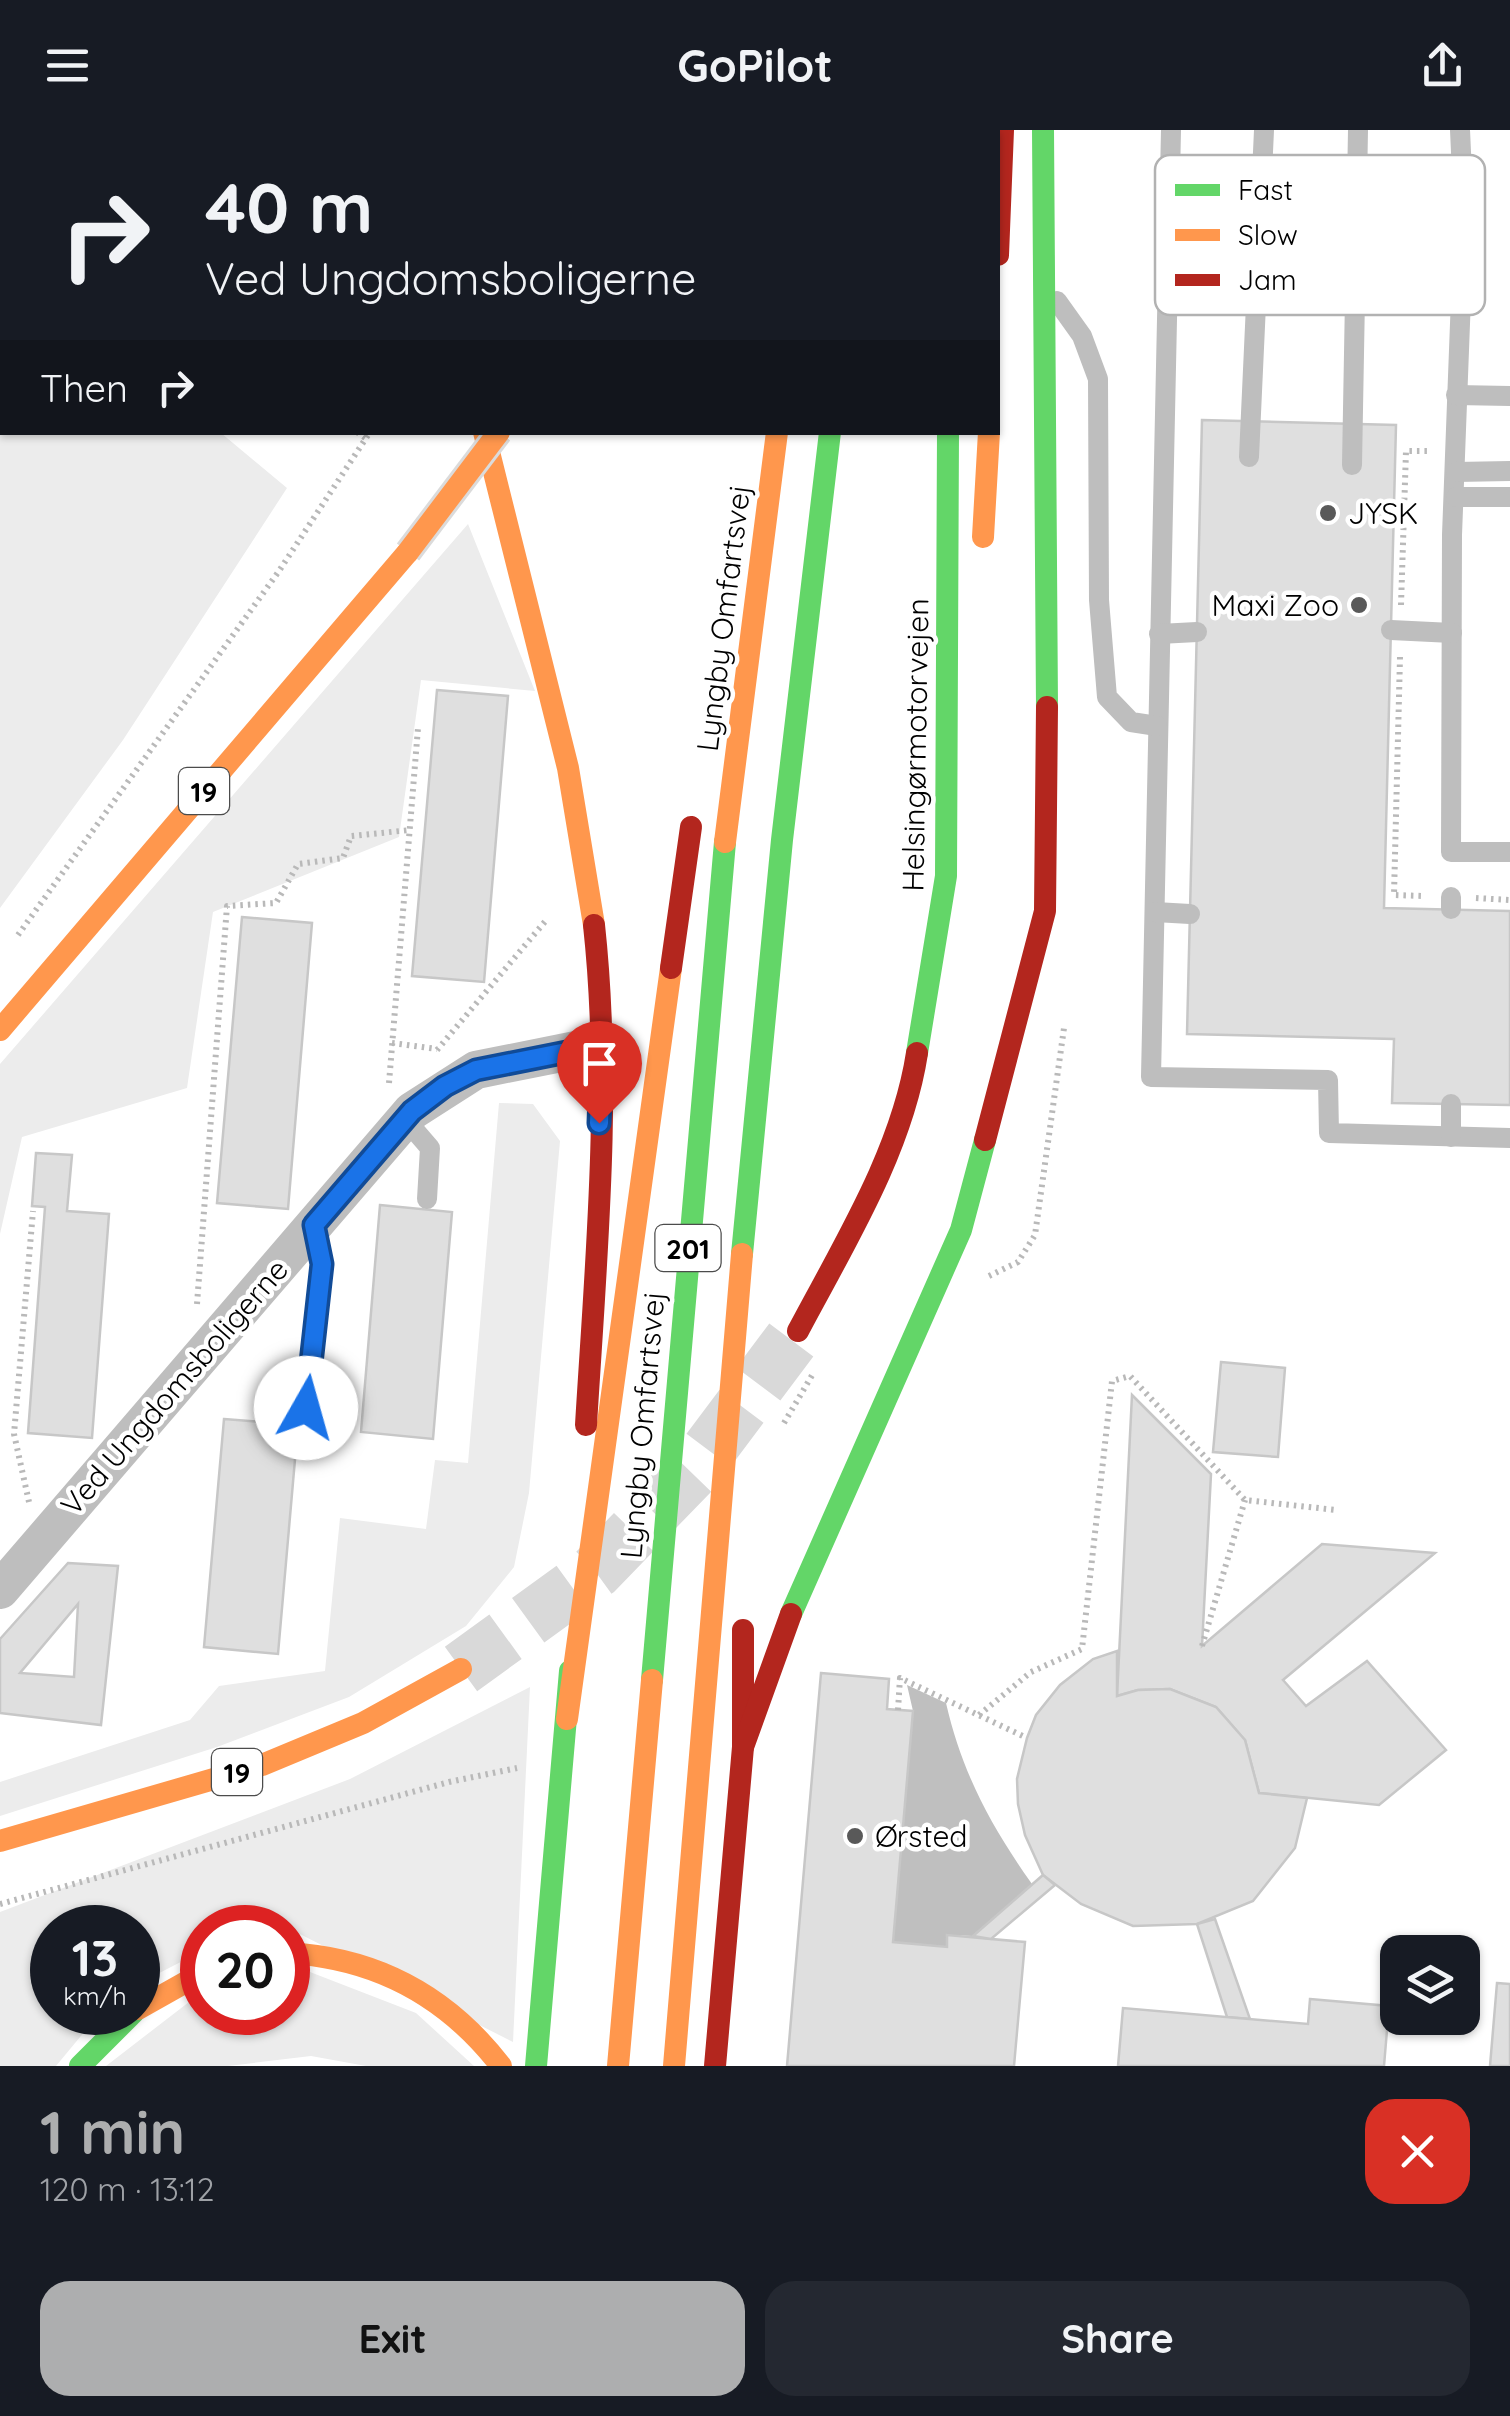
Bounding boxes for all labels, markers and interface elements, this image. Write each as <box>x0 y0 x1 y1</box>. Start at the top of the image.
text: GoPilot <box>677 37 833 93</box>
icon: menu <box>40 38 95 93</box>
icon: share <box>1415 38 1470 93</box>
legend <box>1155 155 1485 315</box>
text: 40 m <box>205 163 373 251</box>
icon: right <box>40 170 170 300</box>
text: Fast <box>1238 172 1293 207</box>
text: Slow <box>1238 217 1298 252</box>
text: Ved Ungdomsboligerne <box>205 250 697 306</box>
text: Jam <box>1238 262 1297 297</box>
icon: right <box>148 360 203 415</box>
text: Then <box>40 364 128 412</box>
street label: Lyngby Omfartsvej <box>688 483 758 753</box>
place label: JYSK <box>1348 494 1418 532</box>
marker: JYSK <box>1317 502 1339 524</box>
place label: Maxi Zoo <box>1211 586 1339 624</box>
marker: Maxi Zoo <box>1348 594 1370 616</box>
street label: Helsingørmotorvejen <box>893 598 937 892</box>
road number: 19 <box>179 768 229 814</box>
pin <box>557 1021 642 1124</box>
icon: arrive <box>572 1036 627 1091</box>
road number: 201 <box>656 1225 720 1271</box>
street label: Ved Ungdomsboligerne <box>52 1251 296 1523</box>
street label: Lyngby Omfartsvej <box>611 1290 673 1560</box>
position arrow <box>254 1356 358 1460</box>
road number: 19 <box>212 1749 262 1795</box>
place label: Ørsted <box>875 1817 968 1855</box>
marker: Ørsted <box>844 1825 866 1847</box>
speed limit sign: 20 <box>180 1905 310 2035</box>
text: 13 <box>72 1926 118 1989</box>
map controls <box>1380 1935 1480 2035</box>
button: layers <box>1380 1935 1480 2035</box>
text: km/h <box>63 1980 127 2011</box>
text: 1 min <box>40 2094 185 2169</box>
button: close <box>1365 2099 1470 2204</box>
text: 120 m · 13:12 <box>40 2169 214 2209</box>
button: Exit <box>40 2281 745 2396</box>
button: Share <box>765 2281 1470 2396</box>

